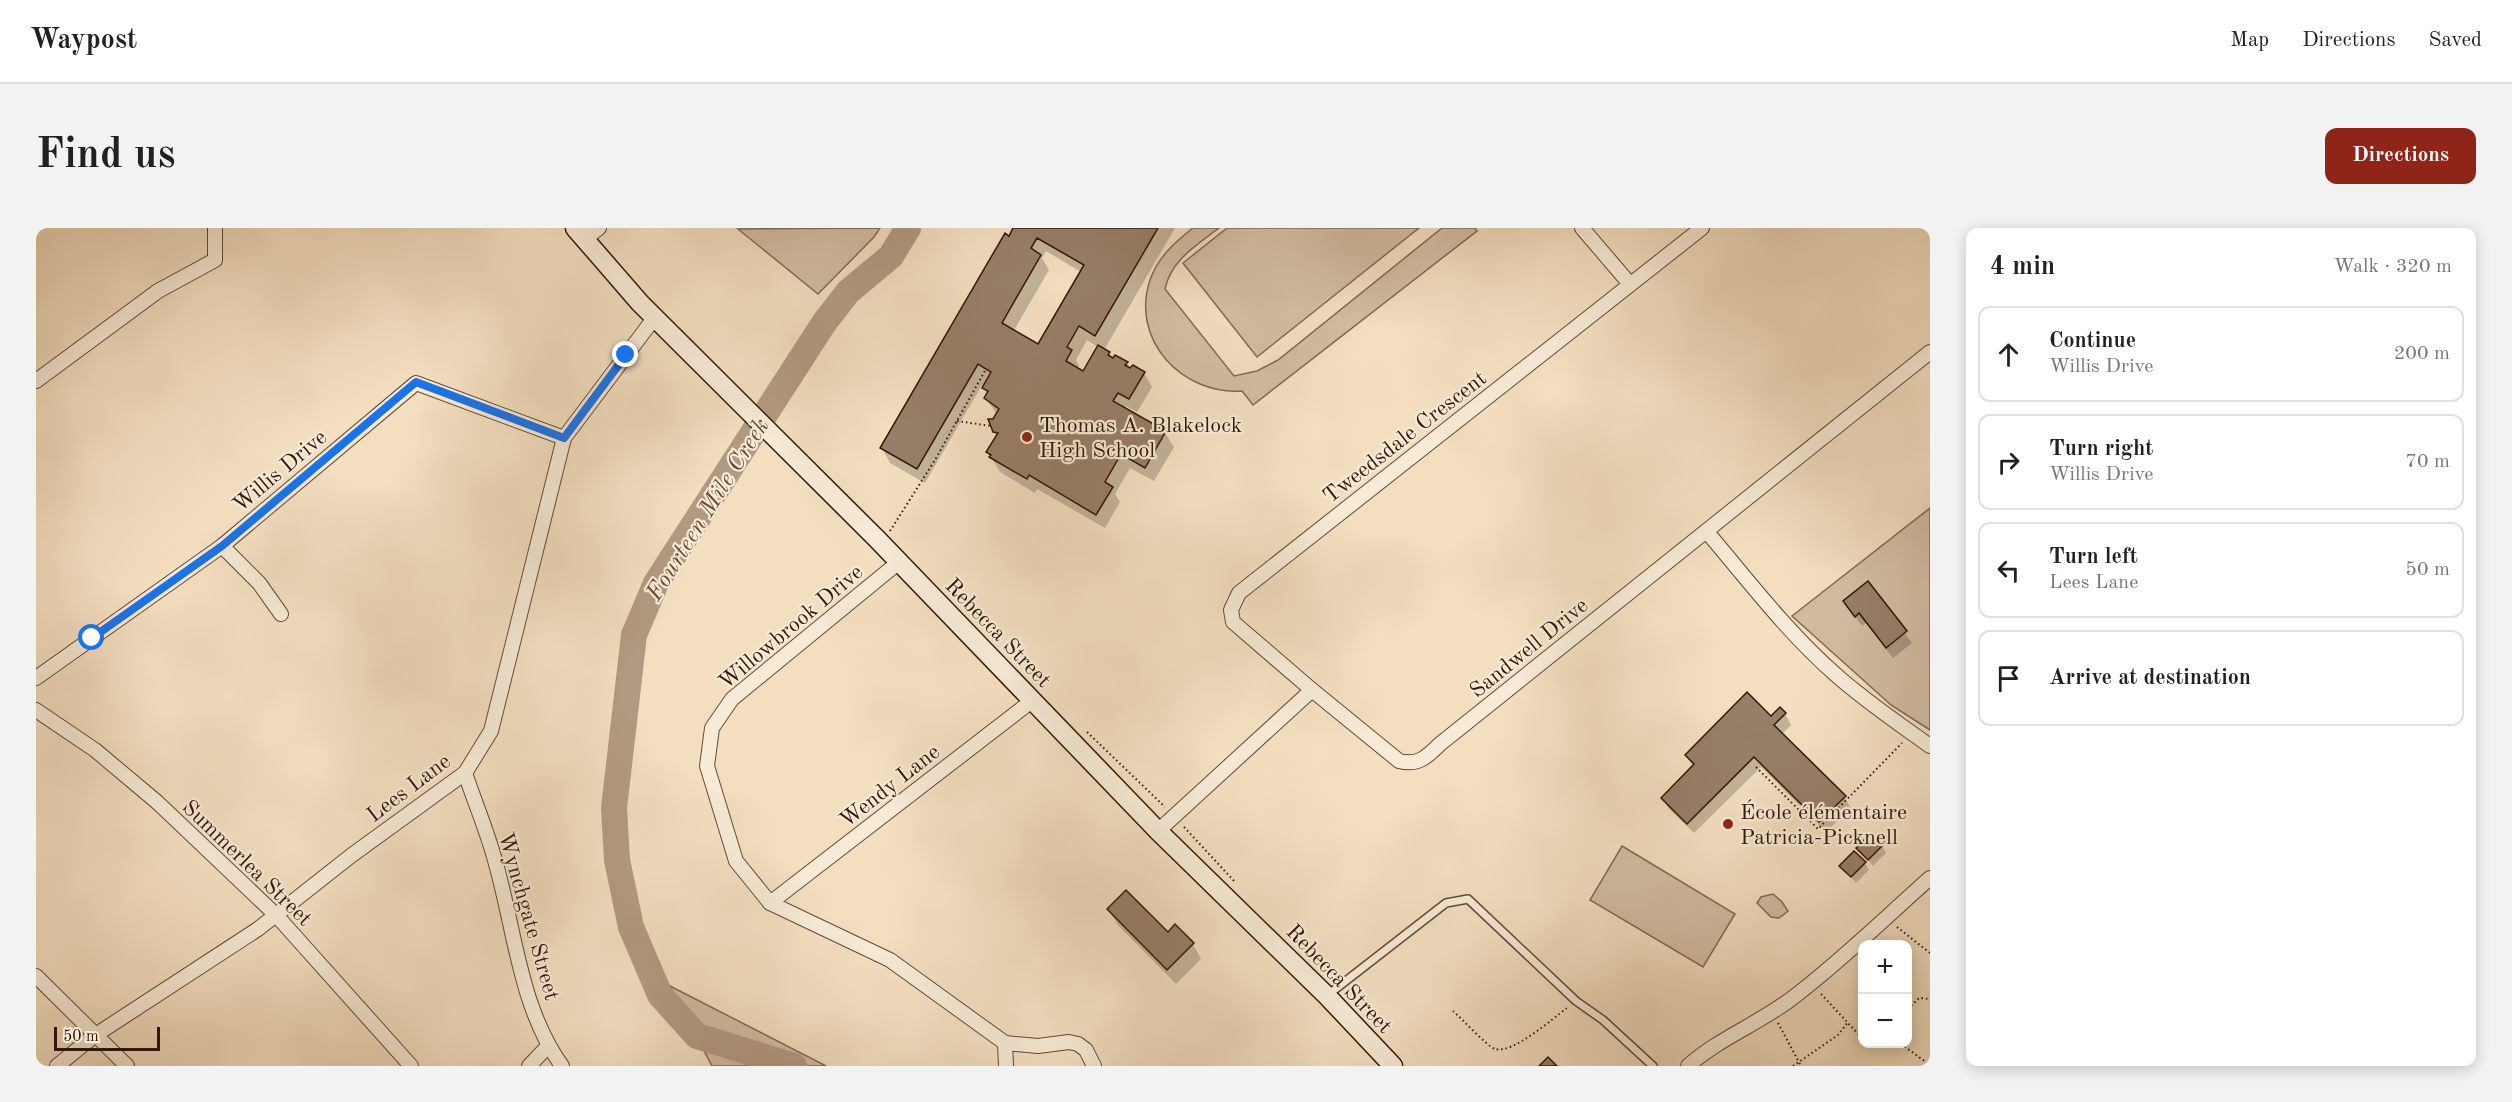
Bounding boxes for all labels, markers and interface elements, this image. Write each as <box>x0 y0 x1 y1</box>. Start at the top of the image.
text: Waypost <box>30 27 137 55</box>
text: Map <box>2230 30 2269 51</box>
text: Directions <box>2302 30 2396 51</box>
text: Saved <box>2429 30 2482 51</box>
button: Directions <box>2325 128 2476 184</box>
text: Find us <box>36 135 175 177</box>
text: 4 min <box>1990 254 2055 280</box>
text: Walk · 320 m <box>2333 257 2452 277</box>
text: Continue <box>2049 330 2136 352</box>
icon: ahead <box>1992 338 2025 371</box>
route end <box>612 341 638 367</box>
text: 200 m <box>2394 344 2450 364</box>
text: Willis Drive <box>2049 357 2153 377</box>
street label: Tweedsdale Crescent <box>1320 367 1491 508</box>
water label: Fourteen Mile Creek <box>642 415 775 606</box>
place label: Thomas A. Blakelock High School <box>1039 415 1242 462</box>
street label: Willis Drive <box>229 426 331 517</box>
marker: Thomas A. Blakelock High School <box>1020 430 1034 444</box>
text: Turn right <box>2049 438 2153 460</box>
icon: right <box>1992 446 2025 479</box>
text: 70 m <box>2405 452 2450 472</box>
text: Willis Drive <box>2049 465 2153 485</box>
text: Turn left <box>2049 546 2138 568</box>
icon: left <box>1992 554 2025 587</box>
text: 50 m <box>2405 560 2450 580</box>
street label: Willowbrook Drive <box>715 561 868 694</box>
text: Lees Lane <box>2049 573 2138 593</box>
street label: Rebecca Street <box>940 575 1055 692</box>
street label: Sandwell Drive <box>1466 594 1592 703</box>
route start <box>78 624 104 650</box>
icon: arrive <box>1992 662 2025 695</box>
text: Arrive at destination <box>2049 667 2251 689</box>
street label: Wendy Lane <box>836 741 944 832</box>
street label: Lees Lane <box>363 750 455 827</box>
street label: Summerlea Street <box>178 796 316 931</box>
place label: École élémentaire Patricia-Picknell <box>1740 799 1907 849</box>
marker: École élémentaire Patricia-Picknell <box>1721 817 1735 831</box>
street label: Wynchgate Street <box>494 830 563 1003</box>
street label: Rebecca Street <box>1281 921 1396 1038</box>
map controls <box>1858 940 1912 1048</box>
button: + <box>1858 940 1912 994</box>
button: − <box>1858 994 1912 1048</box>
scale bar <box>54 1024 160 1052</box>
text: 50 m <box>63 1029 99 1045</box>

